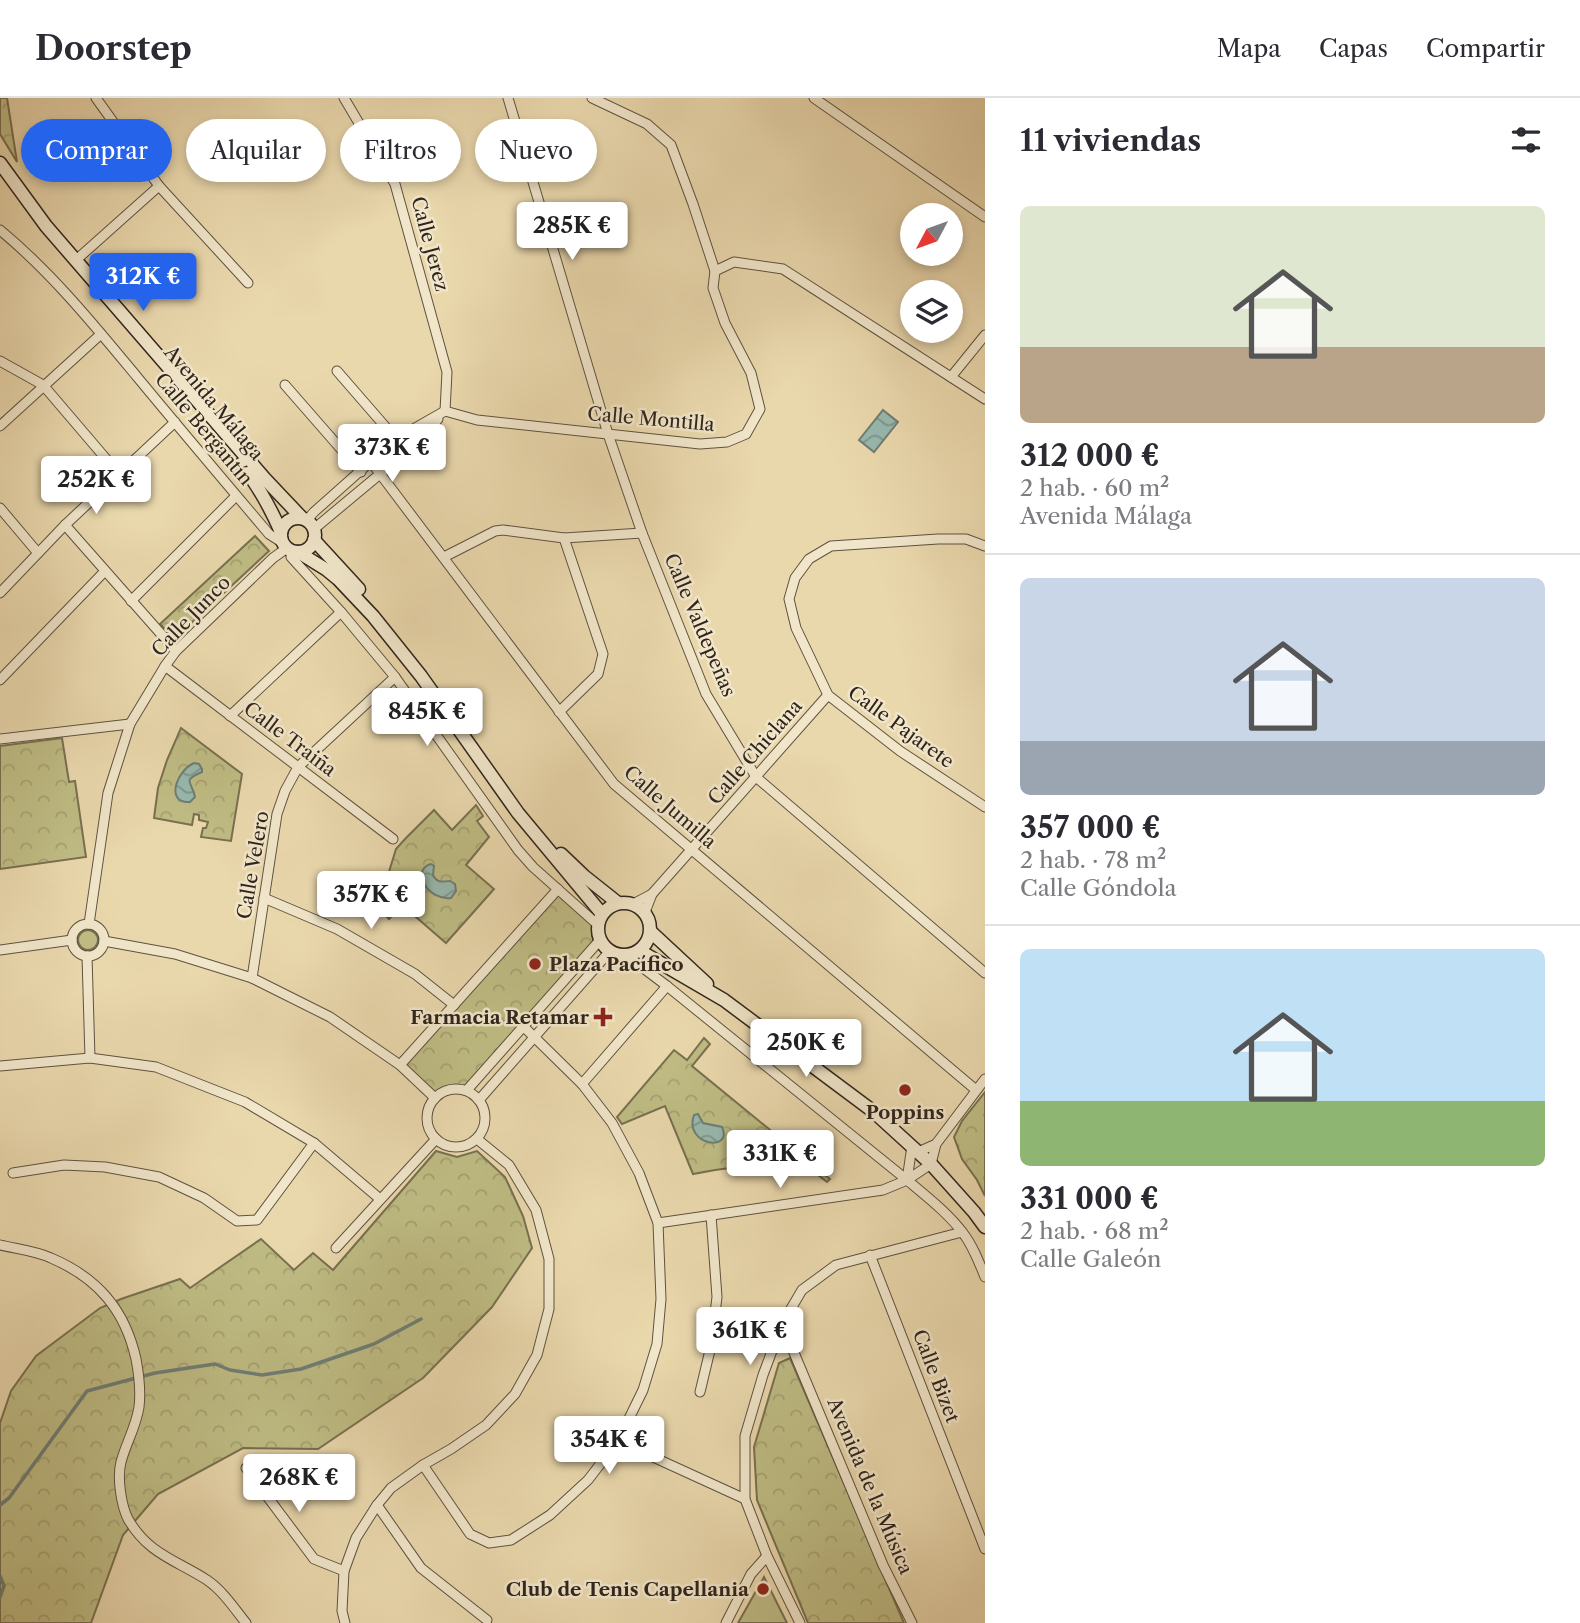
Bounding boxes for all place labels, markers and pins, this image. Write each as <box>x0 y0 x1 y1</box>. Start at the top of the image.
pin: 285K € <box>515 202 629 262</box>
pin: 312K € <box>86 254 200 313</box>
pin: 373K € <box>335 424 449 484</box>
pin: 252K € <box>39 456 153 516</box>
pin: 845K € <box>370 688 484 748</box>
pin: 357K € <box>314 872 428 931</box>
place label: Plaza Pacífico <box>549 953 683 976</box>
marker: Plaza Pacífico <box>527 956 543 972</box>
place label: Farmacia Retamar <box>410 1006 590 1029</box>
marker: Farmacia Retamar <box>595 1009 611 1025</box>
pin: 250K € <box>749 1020 863 1079</box>
marker: Poppins <box>897 1082 913 1098</box>
place label: Poppins <box>866 1101 945 1124</box>
pin: 331K € <box>723 1130 837 1190</box>
pin: 361K € <box>693 1308 807 1367</box>
pin: 354K € <box>552 1416 666 1476</box>
pin: 268K € <box>242 1454 356 1514</box>
place label: Club de Tenis Capellania <box>506 1578 750 1601</box>
marker: Club de Tenis Capellania <box>755 1581 771 1597</box>

